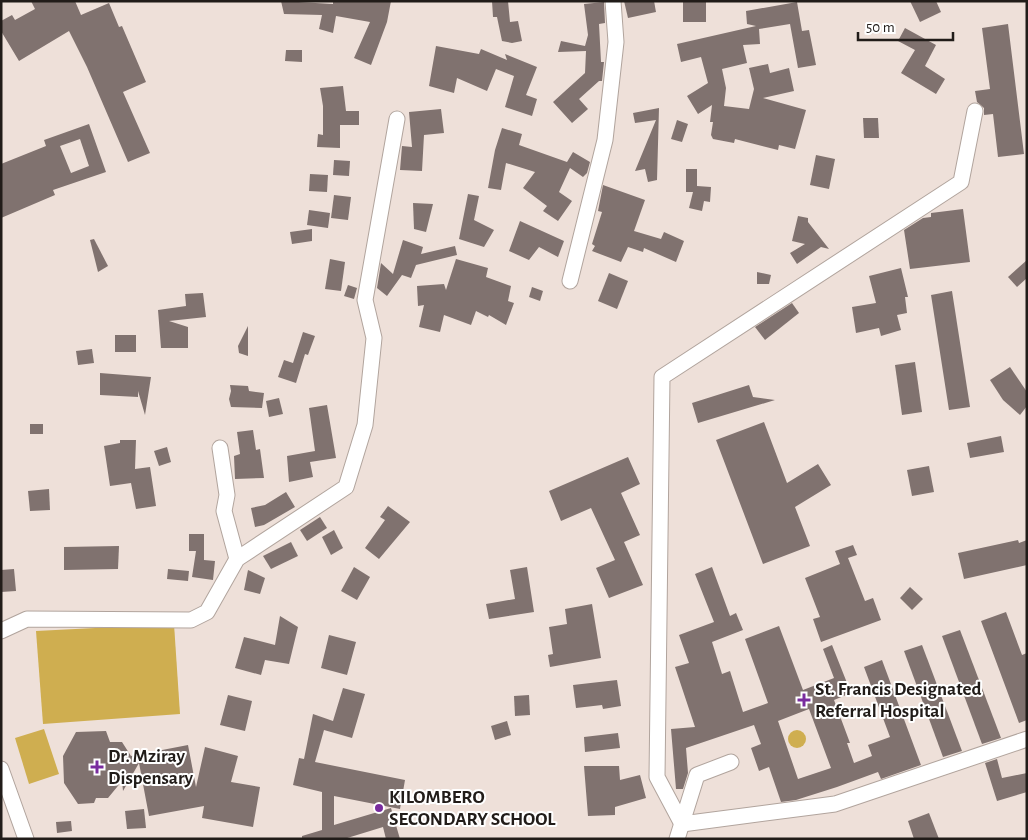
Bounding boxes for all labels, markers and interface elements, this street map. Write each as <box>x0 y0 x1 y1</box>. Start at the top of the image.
scale bar <box>858 10 953 42</box>
text: 50 m <box>866 20 895 35</box>
place label: St. Francis Designated Referral Hospital <box>815 680 981 721</box>
marker: St. Francis Designated Referral Hospital <box>797 693 811 707</box>
place label: Dr. Mziray Dispensary <box>108 747 194 788</box>
marker: Dr. Mziray Dispensary <box>90 760 104 774</box>
place label: KILOMBERO SECONDARY SCHOOL <box>389 788 556 829</box>
marker: KILOMBERO SECONDARY SCHOOL <box>373 802 385 814</box>

